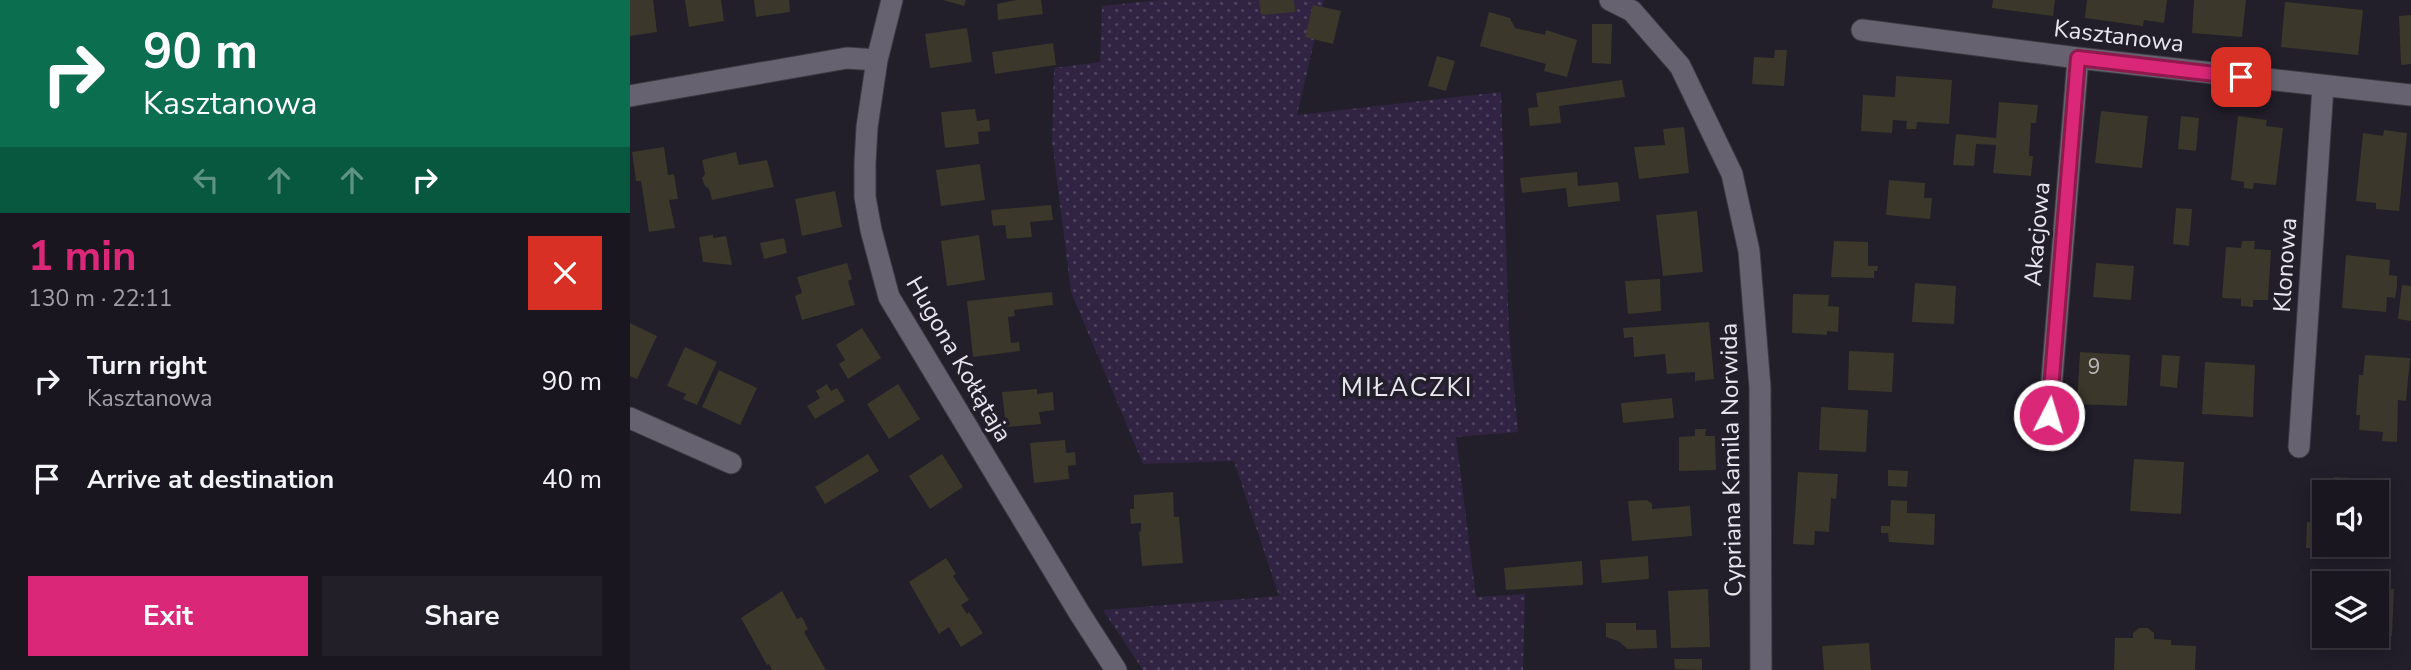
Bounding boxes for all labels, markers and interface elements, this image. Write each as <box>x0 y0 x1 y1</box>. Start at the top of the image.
street label: Kasztanowa <box>2052 12 2186 60</box>
text: 90 m <box>143 18 258 85</box>
icon: right <box>28 28 119 119</box>
pin <box>2211 47 2271 107</box>
icon: arrive <box>2222 58 2260 96</box>
text: Kasztanowa <box>143 82 317 125</box>
icon: left <box>187 161 225 199</box>
icon: ahead <box>260 161 298 199</box>
icon: ahead <box>333 161 371 199</box>
icon: right <box>406 161 444 199</box>
street label: Akacjowa <box>2016 180 2058 288</box>
street label: Klonowa <box>2266 217 2304 313</box>
text: 1 min <box>28 228 137 285</box>
button: close <box>528 236 602 310</box>
street label: Hugona Kołłątaja <box>899 270 1019 448</box>
text: 130 m · 22:11 <box>28 283 173 314</box>
street label: Cypriana Kamila Norwida <box>1713 323 1749 597</box>
text: Turn right <box>87 348 206 383</box>
house number: 9 <box>2088 353 2100 381</box>
icon: right <box>28 362 66 400</box>
text: 90 m <box>542 364 602 399</box>
district label: MIŁACZKI <box>1341 370 1473 405</box>
position arrow <box>2012 378 2086 452</box>
text: Kasztanowa <box>87 383 212 414</box>
icon: arrive <box>28 460 66 498</box>
text: Arrive at destination <box>87 462 334 497</box>
text: 40 m <box>542 462 602 497</box>
map controls <box>2312 480 2389 648</box>
button: sound <box>2312 480 2389 557</box>
button: layers <box>2312 571 2389 648</box>
button: Exit <box>28 576 308 656</box>
button: Share <box>322 576 602 656</box>

